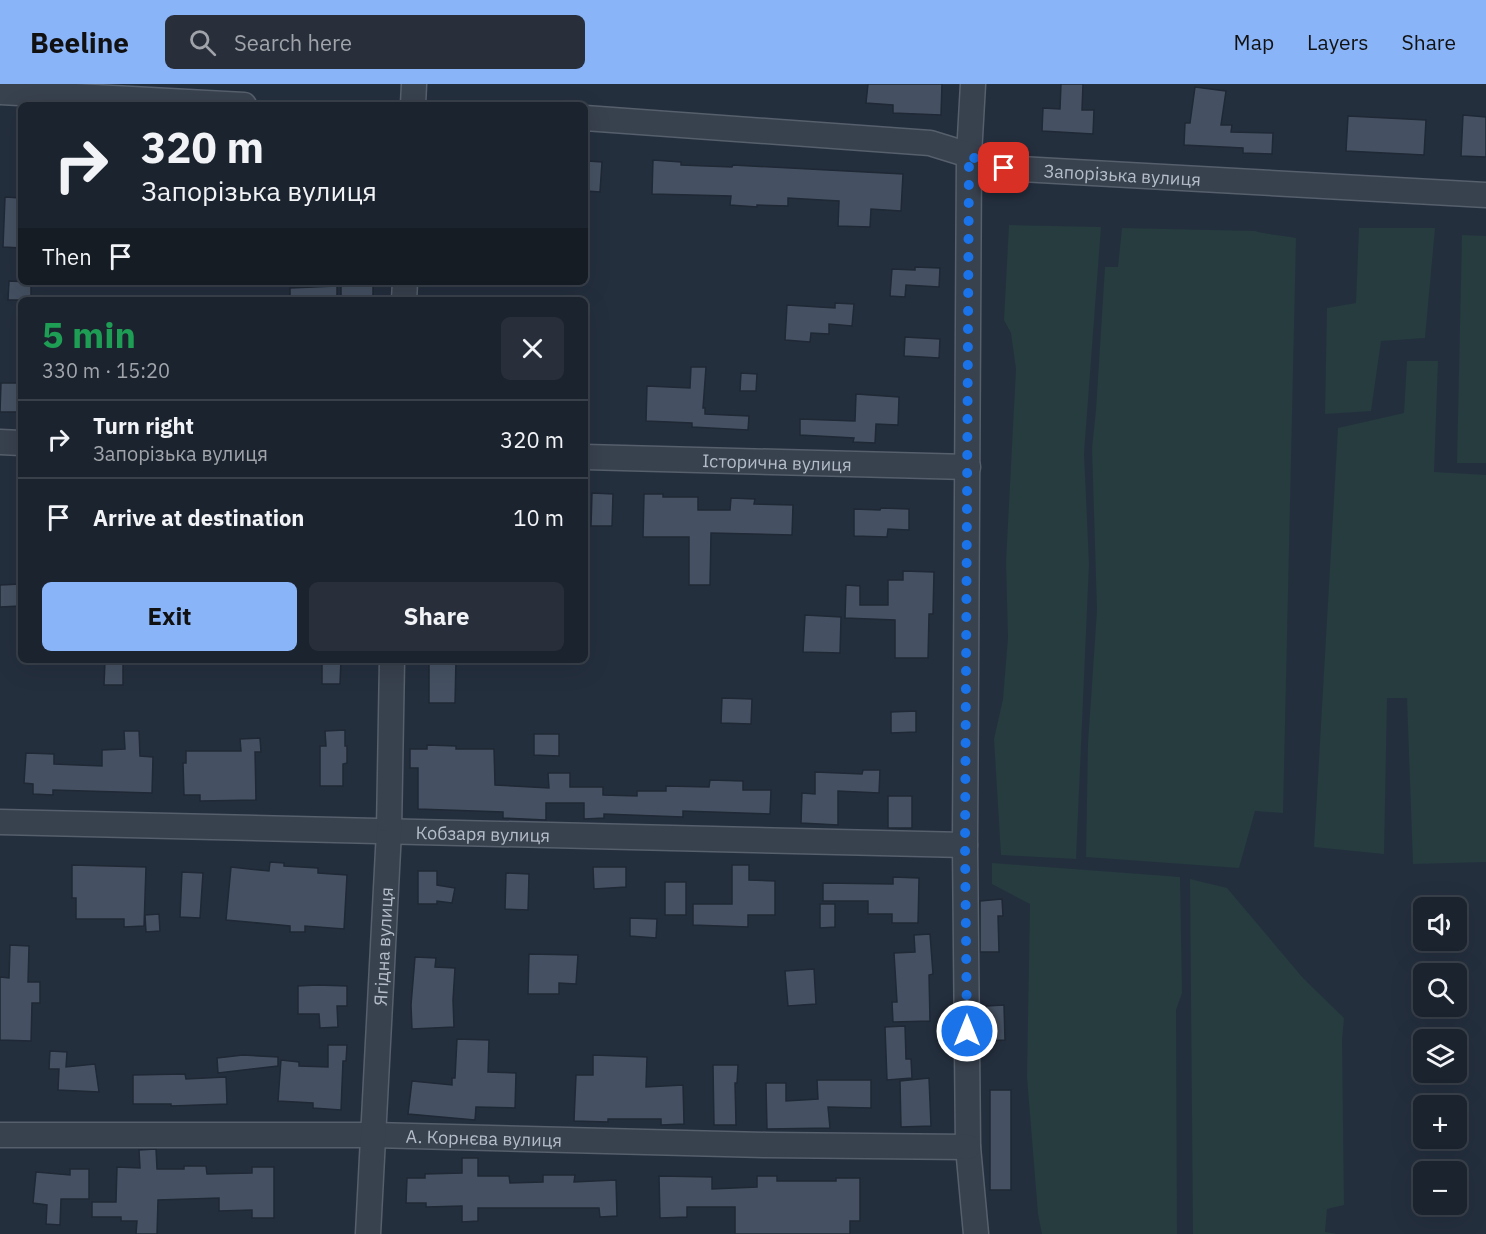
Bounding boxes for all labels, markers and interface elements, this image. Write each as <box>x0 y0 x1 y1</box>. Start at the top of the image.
search box <box>165 15 585 69</box>
text: Beeline <box>30 24 129 61</box>
icon: search <box>186 26 219 59</box>
text: Search here <box>234 28 352 57</box>
text: Map <box>1234 28 1274 56</box>
text: Layers <box>1307 28 1369 56</box>
text: Share <box>1402 28 1456 56</box>
text: 320 m <box>141 120 264 175</box>
icon: right <box>42 126 120 204</box>
pin <box>978 142 1029 193</box>
icon: arrive <box>987 151 1020 184</box>
street label: Запорізька вулиця <box>1043 159 1202 191</box>
text: Запорізька вулиця <box>141 173 377 208</box>
icon: arrive <box>104 240 137 273</box>
text: Then <box>42 242 92 271</box>
text: 5 min <box>42 311 136 358</box>
button: close <box>501 317 564 380</box>
text: 330 m · 15:20 <box>42 357 170 384</box>
text: Turn right <box>93 411 194 440</box>
icon: right <box>42 423 75 456</box>
text: 320 m <box>500 425 564 454</box>
text: Запорізька вулиця <box>93 440 268 467</box>
street label: Історична вулиця <box>702 449 852 475</box>
icon: arrive <box>42 501 75 534</box>
text: Arrive at destination <box>93 503 304 532</box>
text: 10 m <box>513 503 564 532</box>
button: Exit <box>42 582 297 651</box>
button: Share <box>309 582 564 651</box>
street label: Кобзаря вулиця <box>415 820 550 847</box>
street label: Ягідна вулиця <box>368 886 398 1006</box>
map controls <box>1413 897 1467 1215</box>
button: sound <box>1413 897 1467 951</box>
button: search <box>1413 963 1467 1017</box>
position arrow <box>935 999 999 1063</box>
button: layers <box>1413 1029 1467 1083</box>
button: + <box>1413 1095 1467 1149</box>
street label: А. Корнєва вулиця <box>405 1124 562 1151</box>
button: − <box>1413 1161 1467 1215</box>

